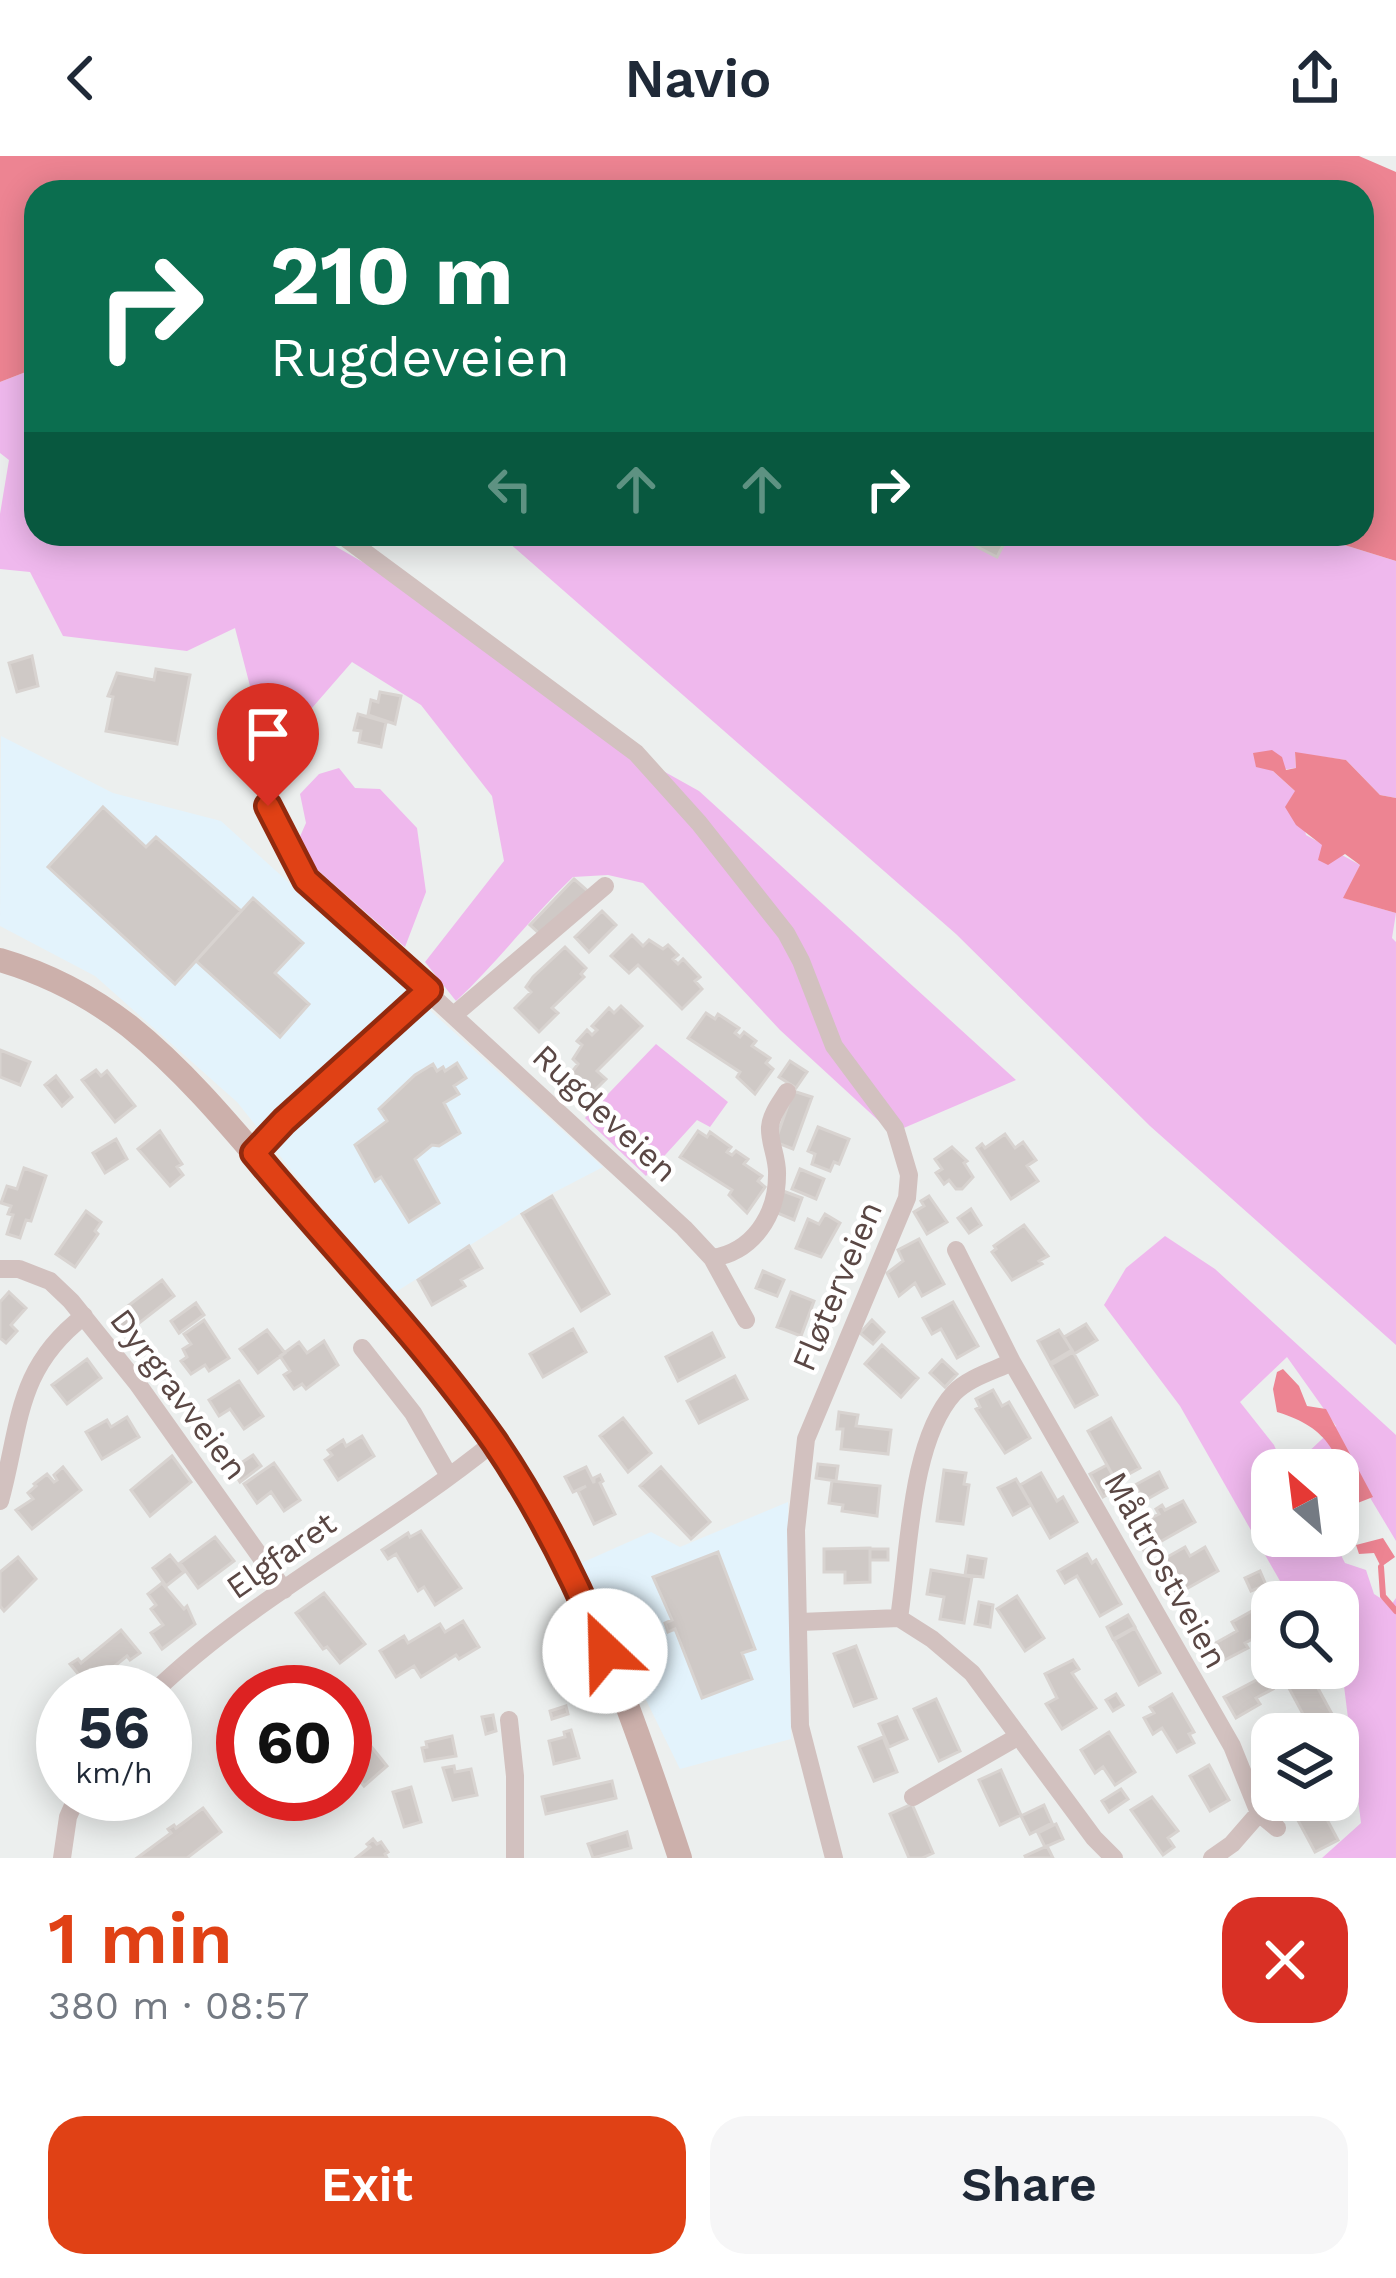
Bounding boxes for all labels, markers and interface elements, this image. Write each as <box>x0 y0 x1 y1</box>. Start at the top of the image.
icon: back <box>48 45 114 111</box>
icon: share <box>1282 45 1348 111</box>
text: Navio <box>625 47 771 110</box>
text: 210 m <box>270 226 513 324</box>
icon: right <box>72 228 228 384</box>
text: Rugdeveien <box>270 326 570 389</box>
icon: left <box>477 456 543 522</box>
icon: ahead <box>603 456 669 522</box>
icon: ahead <box>729 456 795 522</box>
icon: right <box>855 456 921 522</box>
pin <box>217 683 319 806</box>
icon: arrive <box>235 701 301 767</box>
street label: Rugdeveien <box>525 1036 685 1190</box>
street label: Fløterveien <box>784 1195 890 1377</box>
street label: Dyrgravveien <box>102 1301 256 1487</box>
north arrow <box>1251 1449 1359 1557</box>
map controls <box>1251 1449 1359 1821</box>
street label: Måltrostveien <box>1096 1465 1236 1675</box>
street label: Elgfaret <box>219 1503 343 1607</box>
button: search <box>1251 1581 1359 1689</box>
position arrow <box>542 1588 668 1714</box>
speed limit sign: 60 <box>216 1665 372 1821</box>
text: 56 <box>78 1692 150 1763</box>
button: layers <box>1251 1713 1359 1821</box>
text: km/h <box>75 1755 153 1790</box>
text: 1 min <box>48 1896 233 1980</box>
button: close <box>1222 1897 1348 2023</box>
text: 380 m · 08:57 <box>48 1983 309 2028</box>
button: Exit <box>48 2116 686 2254</box>
button: Share <box>710 2116 1348 2254</box>

